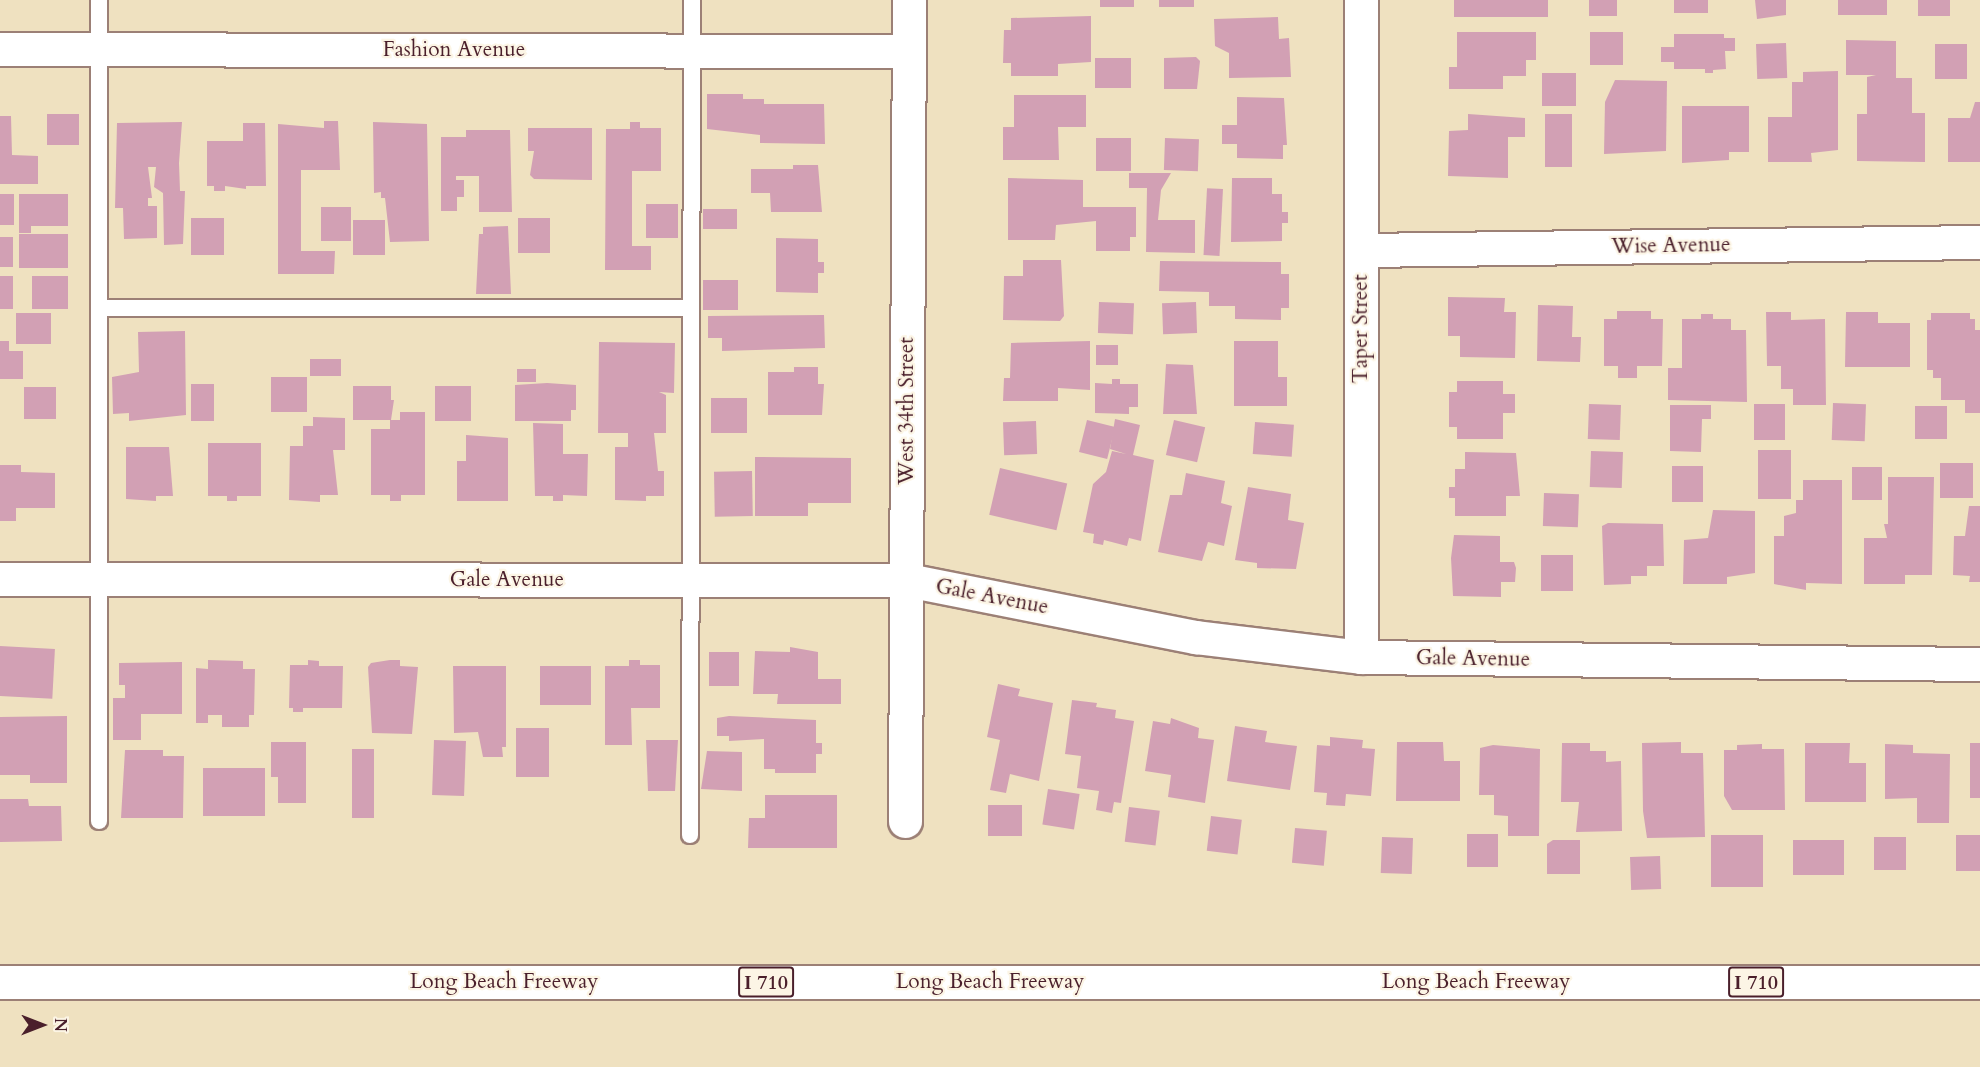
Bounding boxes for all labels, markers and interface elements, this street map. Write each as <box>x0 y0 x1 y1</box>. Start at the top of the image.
street label: Fashion Avenue <box>383 37 525 63</box>
street label: Wise Avenue <box>1611 232 1731 260</box>
street label: Taper Street <box>1348 274 1374 384</box>
street label: West 34th Street <box>894 337 920 485</box>
street label: Gale Avenue <box>450 567 564 593</box>
street label: Gale Avenue <box>933 574 1051 620</box>
street label: Gale Avenue <box>1416 645 1530 673</box>
road number: I 710 <box>738 965 795 999</box>
road number: I 710 <box>1728 965 1784 999</box>
street label: Long Beach Freeway <box>410 969 598 995</box>
street label: Long Beach Freeway <box>896 969 1084 995</box>
street label: Long Beach Freeway <box>1382 969 1570 995</box>
north arrow <box>12 995 72 1055</box>
text: N <box>49 1018 71 1032</box>

